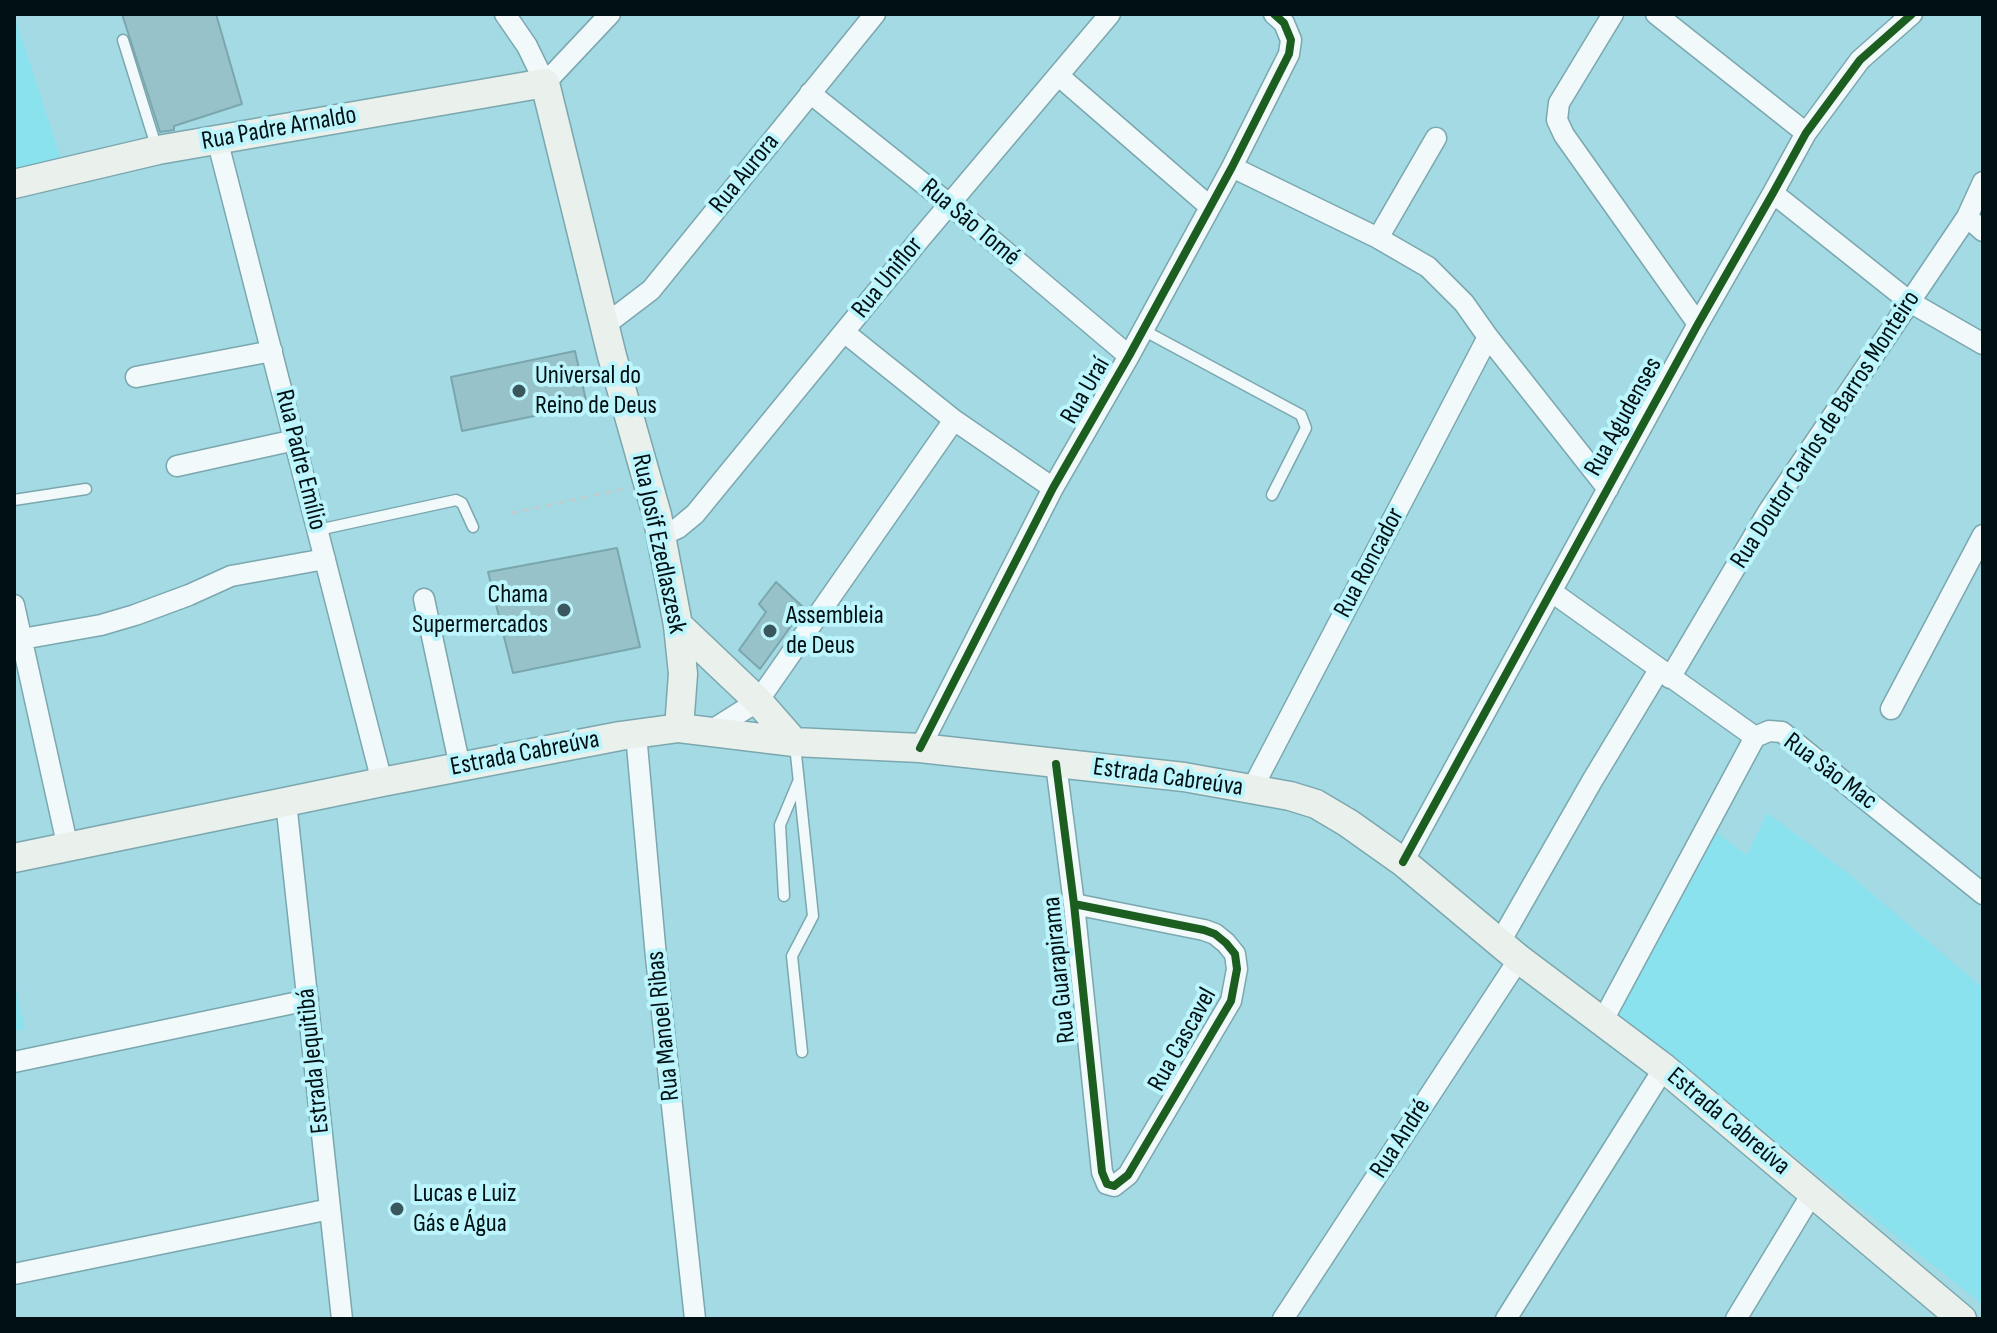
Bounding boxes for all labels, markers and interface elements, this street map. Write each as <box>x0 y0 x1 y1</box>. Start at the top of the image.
street label: Rua Padre Arnaldo <box>199 100 359 158</box>
street label: Rua Aurora <box>703 128 787 220</box>
street label: Rua São Tomé <box>914 173 1026 273</box>
street label: Rua Uniflor <box>846 231 930 325</box>
street label: Rua Doutor Carlos de Barros Monteiro <box>1725 285 1927 575</box>
street label: Rua Uraí <box>1055 352 1117 430</box>
street label: Rua Agudenses <box>1579 352 1669 482</box>
place label: Universal do Reino de Deus <box>535 360 657 422</box>
marker: Universal do Reino de Deus <box>510 382 528 400</box>
street label: Rua Padre Emílio <box>268 387 332 533</box>
street label: Rua Josif Ezedlaszesk <box>624 452 692 636</box>
street label: Rua Roncador <box>1328 503 1412 623</box>
place label: Chama Supermercados <box>412 579 548 640</box>
place label: Assembleia de Deus <box>786 600 884 662</box>
marker: Chama Supermercados <box>555 601 573 619</box>
marker: Assembleia de Deus <box>761 622 779 640</box>
street label: Estrada Cabreúva <box>448 724 602 784</box>
street label: Rua São Mac <box>1777 727 1883 817</box>
street label: Estrada Cabreúva <box>1091 752 1245 804</box>
street label: Rua Guarapirama <box>1037 895 1083 1045</box>
street label: Rua Manoel Ribas <box>641 949 687 1103</box>
street label: Rua Cascavel <box>1142 983 1224 1097</box>
street label: Estrada Jequitibá <box>291 987 337 1135</box>
street label: Estrada Cabreúva <box>1660 1062 1796 1182</box>
street label: Rua André <box>1364 1094 1438 1184</box>
place label: Lucas e Luiz Gás e Água <box>413 1178 516 1240</box>
marker: Lucas e Luiz Gás e Água <box>388 1200 406 1218</box>

